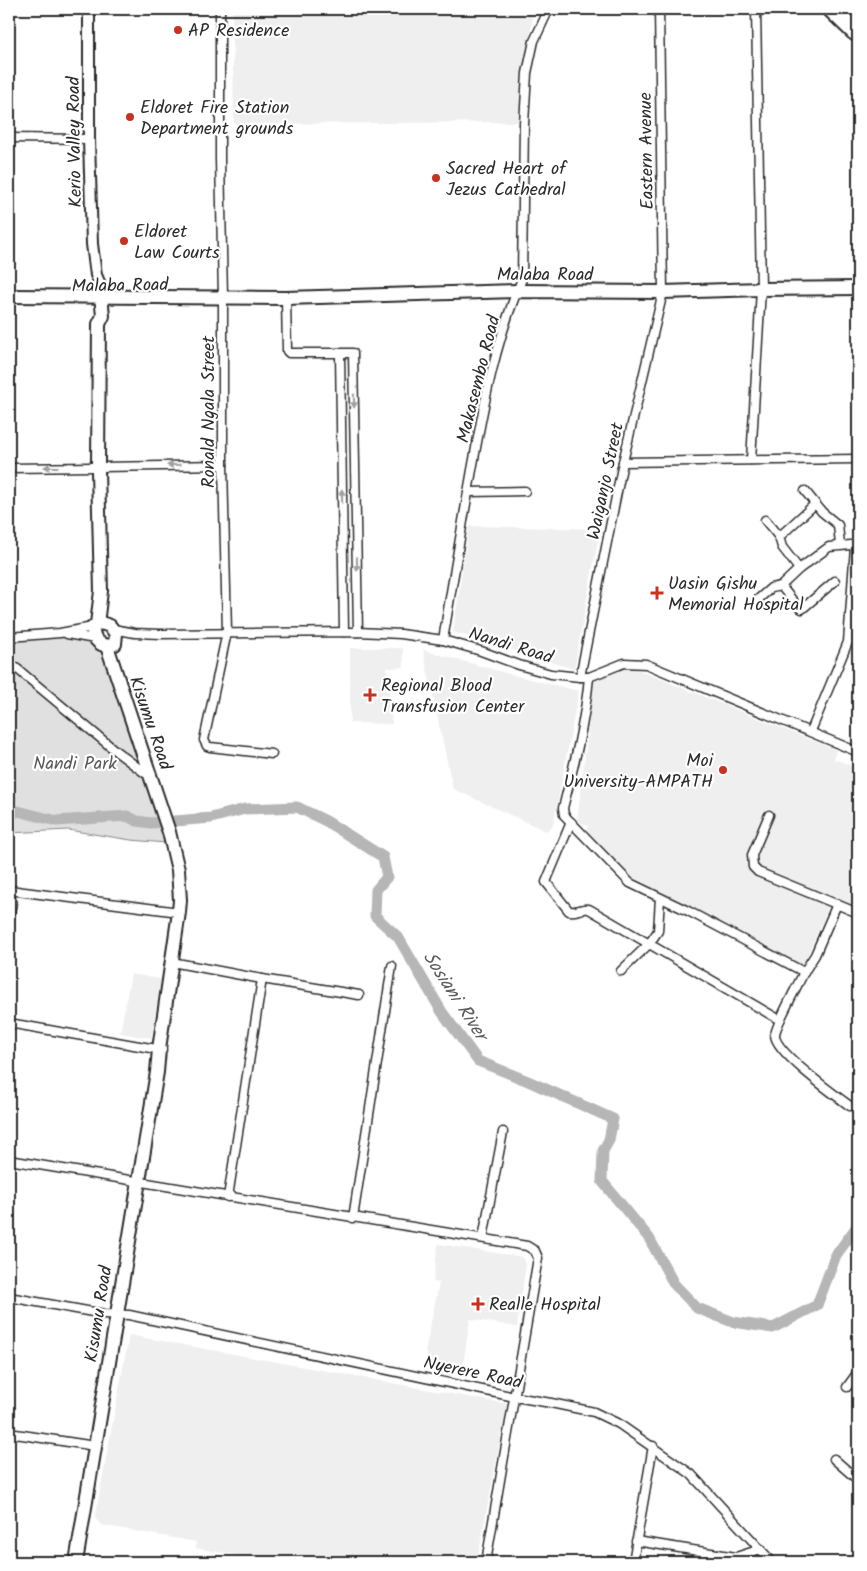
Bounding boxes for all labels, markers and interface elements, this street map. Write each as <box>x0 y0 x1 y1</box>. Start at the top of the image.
place label: AP Residence <box>188 17 289 46</box>
marker: AP Residence <box>172 24 184 36</box>
street label: Kerio Valley Road <box>60 75 91 208</box>
street label: Eastern Avenue <box>632 92 663 210</box>
place label: Eldoret Fire Station Department grounds <box>140 94 294 144</box>
marker: Eldoret Fire Station Department grounds <box>124 111 136 123</box>
place label: Sacred Heart of Jezus Cathedral <box>446 155 568 205</box>
marker: Sacred Heart of Jezus Cathedral <box>430 172 442 184</box>
place label: Eldoret Law Courts <box>134 218 220 268</box>
marker: Eldoret Law Courts <box>118 235 130 247</box>
street label: Malaba Road <box>497 261 594 290</box>
street label: Malaba Road <box>71 271 170 302</box>
street label: Makasembo Road <box>450 312 510 446</box>
street label: Ronald Ngala Street <box>195 335 224 488</box>
one-way arrow <box>350 394 358 410</box>
street label: Waiganjo Street <box>580 419 633 543</box>
one-way arrow <box>166 461 182 469</box>
one-way arrow <box>43 463 59 471</box>
one-way arrow <box>338 488 346 504</box>
one-way arrow <box>353 556 361 572</box>
place label: Uasin Gishu Memorial Hospital <box>668 570 804 620</box>
marker: Uasin Gishu Memorial Hospital <box>650 586 664 600</box>
street label: Nandi Road <box>465 620 557 673</box>
place label: Regional Blood Transfusion Center <box>381 672 525 722</box>
street label: Kisumu Road <box>120 673 180 775</box>
marker: Regional Blood Transfusion Center <box>363 688 377 702</box>
place label: Moi University-AMPATH <box>564 747 714 797</box>
park label: Nandi Park <box>33 750 117 779</box>
marker: Moi University-AMPATH <box>717 764 729 776</box>
water label: Sosiani River <box>414 946 496 1050</box>
street label: Kisumu Road <box>78 1263 122 1365</box>
place label: Realle Hospital <box>489 1291 601 1320</box>
marker: Realle Hospital <box>471 1297 485 1311</box>
street label: Nyerere Road <box>421 1349 526 1398</box>

